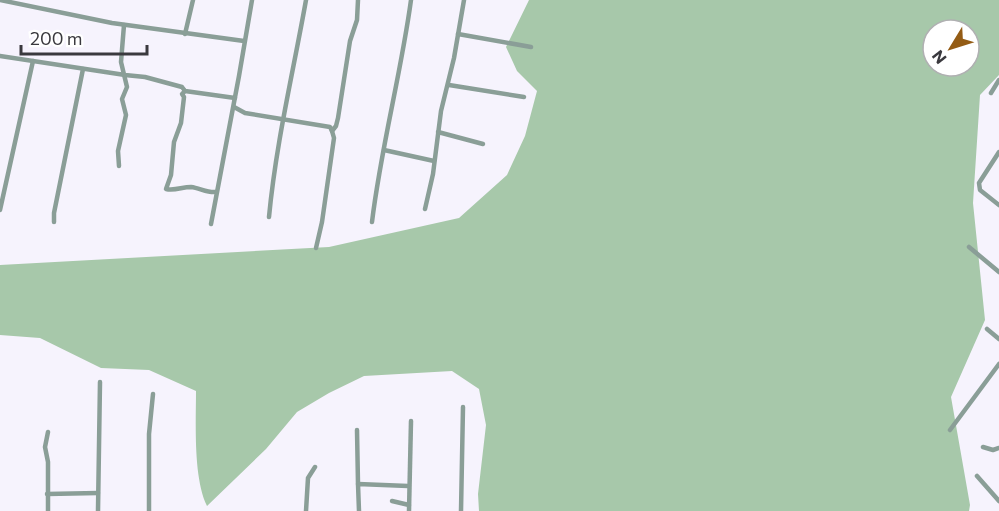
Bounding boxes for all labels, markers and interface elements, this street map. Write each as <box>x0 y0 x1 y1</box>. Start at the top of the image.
scale bar <box>21 18 147 56</box>
north arrow <box>921 18 981 78</box>
text: 200 m <box>30 27 83 49</box>
text: N <box>928 47 950 68</box>

